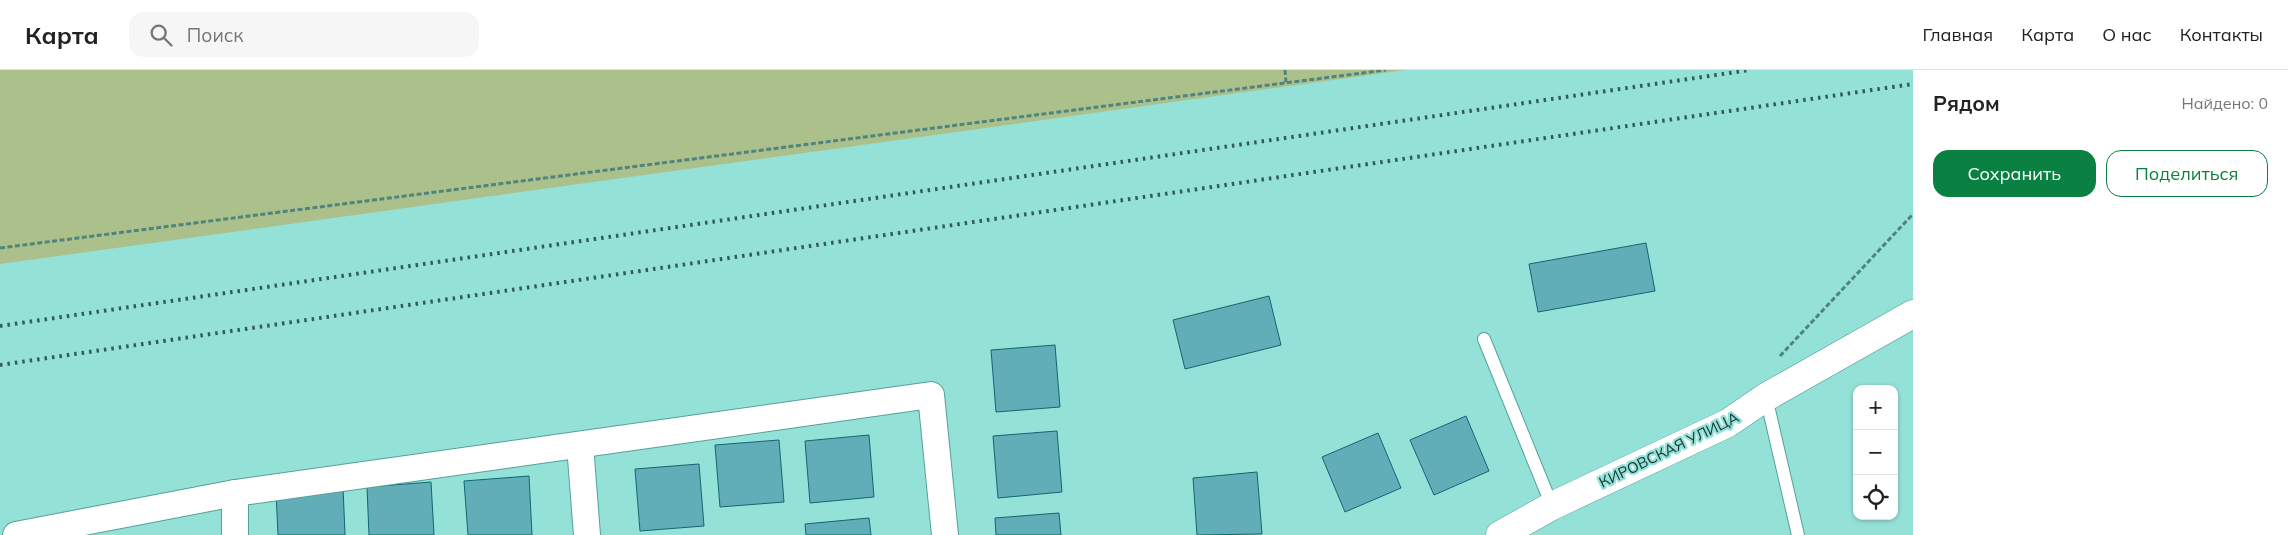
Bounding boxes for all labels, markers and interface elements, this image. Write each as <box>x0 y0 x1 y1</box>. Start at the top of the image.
search box <box>129 12 479 57</box>
text: Карта <box>25 20 99 50</box>
icon: search <box>147 21 175 49</box>
text: Поиск <box>187 23 244 47</box>
text: Главная <box>1923 23 1993 46</box>
text: Карта <box>2021 23 2074 46</box>
text: О нас <box>2102 23 2152 46</box>
text: Контакты <box>2180 23 2263 46</box>
text: Рядом <box>1933 90 2000 116</box>
text: Найдено: 0 <box>2182 93 2268 113</box>
button: Сохранить <box>1933 150 2096 197</box>
button: Поделиться <box>2106 150 2268 197</box>
map controls <box>1853 385 1898 520</box>
button: + <box>1853 385 1898 430</box>
street label: КИРОВСКАЯ УЛИЦА <box>1596 407 1742 492</box>
button: − <box>1853 430 1898 475</box>
button: locate <box>1853 475 1898 520</box>

